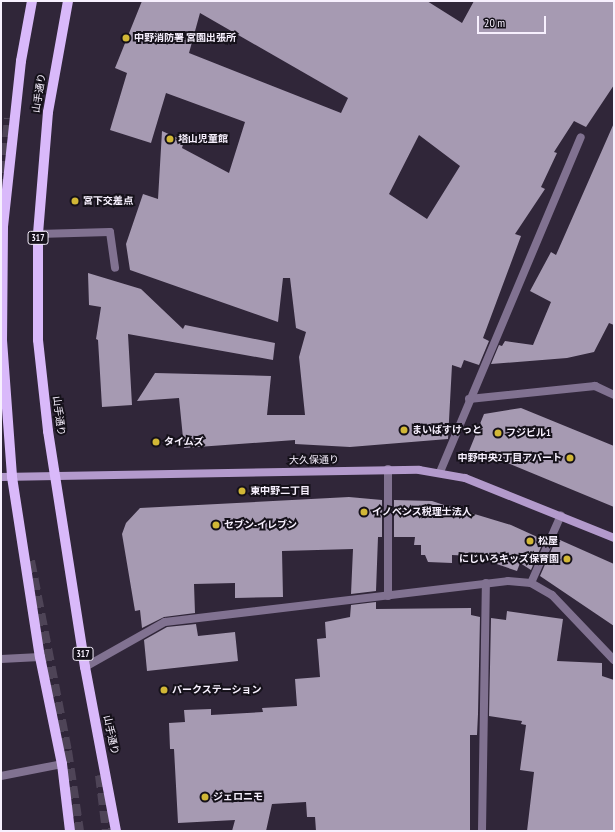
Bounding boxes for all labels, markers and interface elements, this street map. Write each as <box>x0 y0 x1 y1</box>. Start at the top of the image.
scale bar <box>479 8 548 34</box>
text: 20 m <box>484 15 505 30</box>
place label: 中野消防署 宮園出張所 <box>134 32 236 44</box>
marker: 中野消防署 宮園出張所 <box>121 33 131 43</box>
street label: 山手通り <box>30 72 48 114</box>
place label: 塔山児童館 <box>178 133 228 145</box>
marker: 塔山児童館 <box>165 134 175 144</box>
place label: 宮下交差点 <box>83 195 133 207</box>
marker: 宮下交差点 <box>70 196 80 206</box>
road number: 317 <box>27 231 49 245</box>
street label: 山手通り <box>51 395 67 437</box>
place label: まいばすけっと <box>412 424 482 436</box>
marker: まいばすけっと <box>399 425 409 435</box>
place label: フジビル1 <box>506 427 551 439</box>
marker: フジビル1 <box>493 428 503 438</box>
place label: タイムズ <box>164 436 204 448</box>
marker: タイムズ <box>151 437 161 447</box>
place label: 中野中央2丁目アパート <box>457 452 562 464</box>
marker: 中野中央2丁目アパート <box>565 453 575 463</box>
street label: 大久保通り <box>289 454 339 466</box>
place label: 東中野二丁目 <box>250 485 310 497</box>
marker: 東中野二丁目 <box>237 486 247 496</box>
place label: イノベンス税理士法人 <box>372 506 472 518</box>
marker: イノベンス税理士法人 <box>359 507 369 517</box>
place label: セブン-イレブン <box>224 519 297 531</box>
marker: セブン-イレブン <box>211 520 221 530</box>
place label: 松屋 <box>538 535 558 547</box>
marker: 松屋 <box>525 536 535 546</box>
place label: にじいろキッズ保育園 <box>459 553 559 565</box>
marker: にじいろキッズ保育園 <box>562 554 572 564</box>
road number: 317 <box>72 647 94 661</box>
place label: パークステーション <box>172 684 262 696</box>
marker: パークステーション <box>159 685 169 695</box>
street label: 山手通り <box>101 714 121 756</box>
place label: ジェロニモ <box>213 791 263 803</box>
marker: ジェロニモ <box>200 792 210 802</box>

